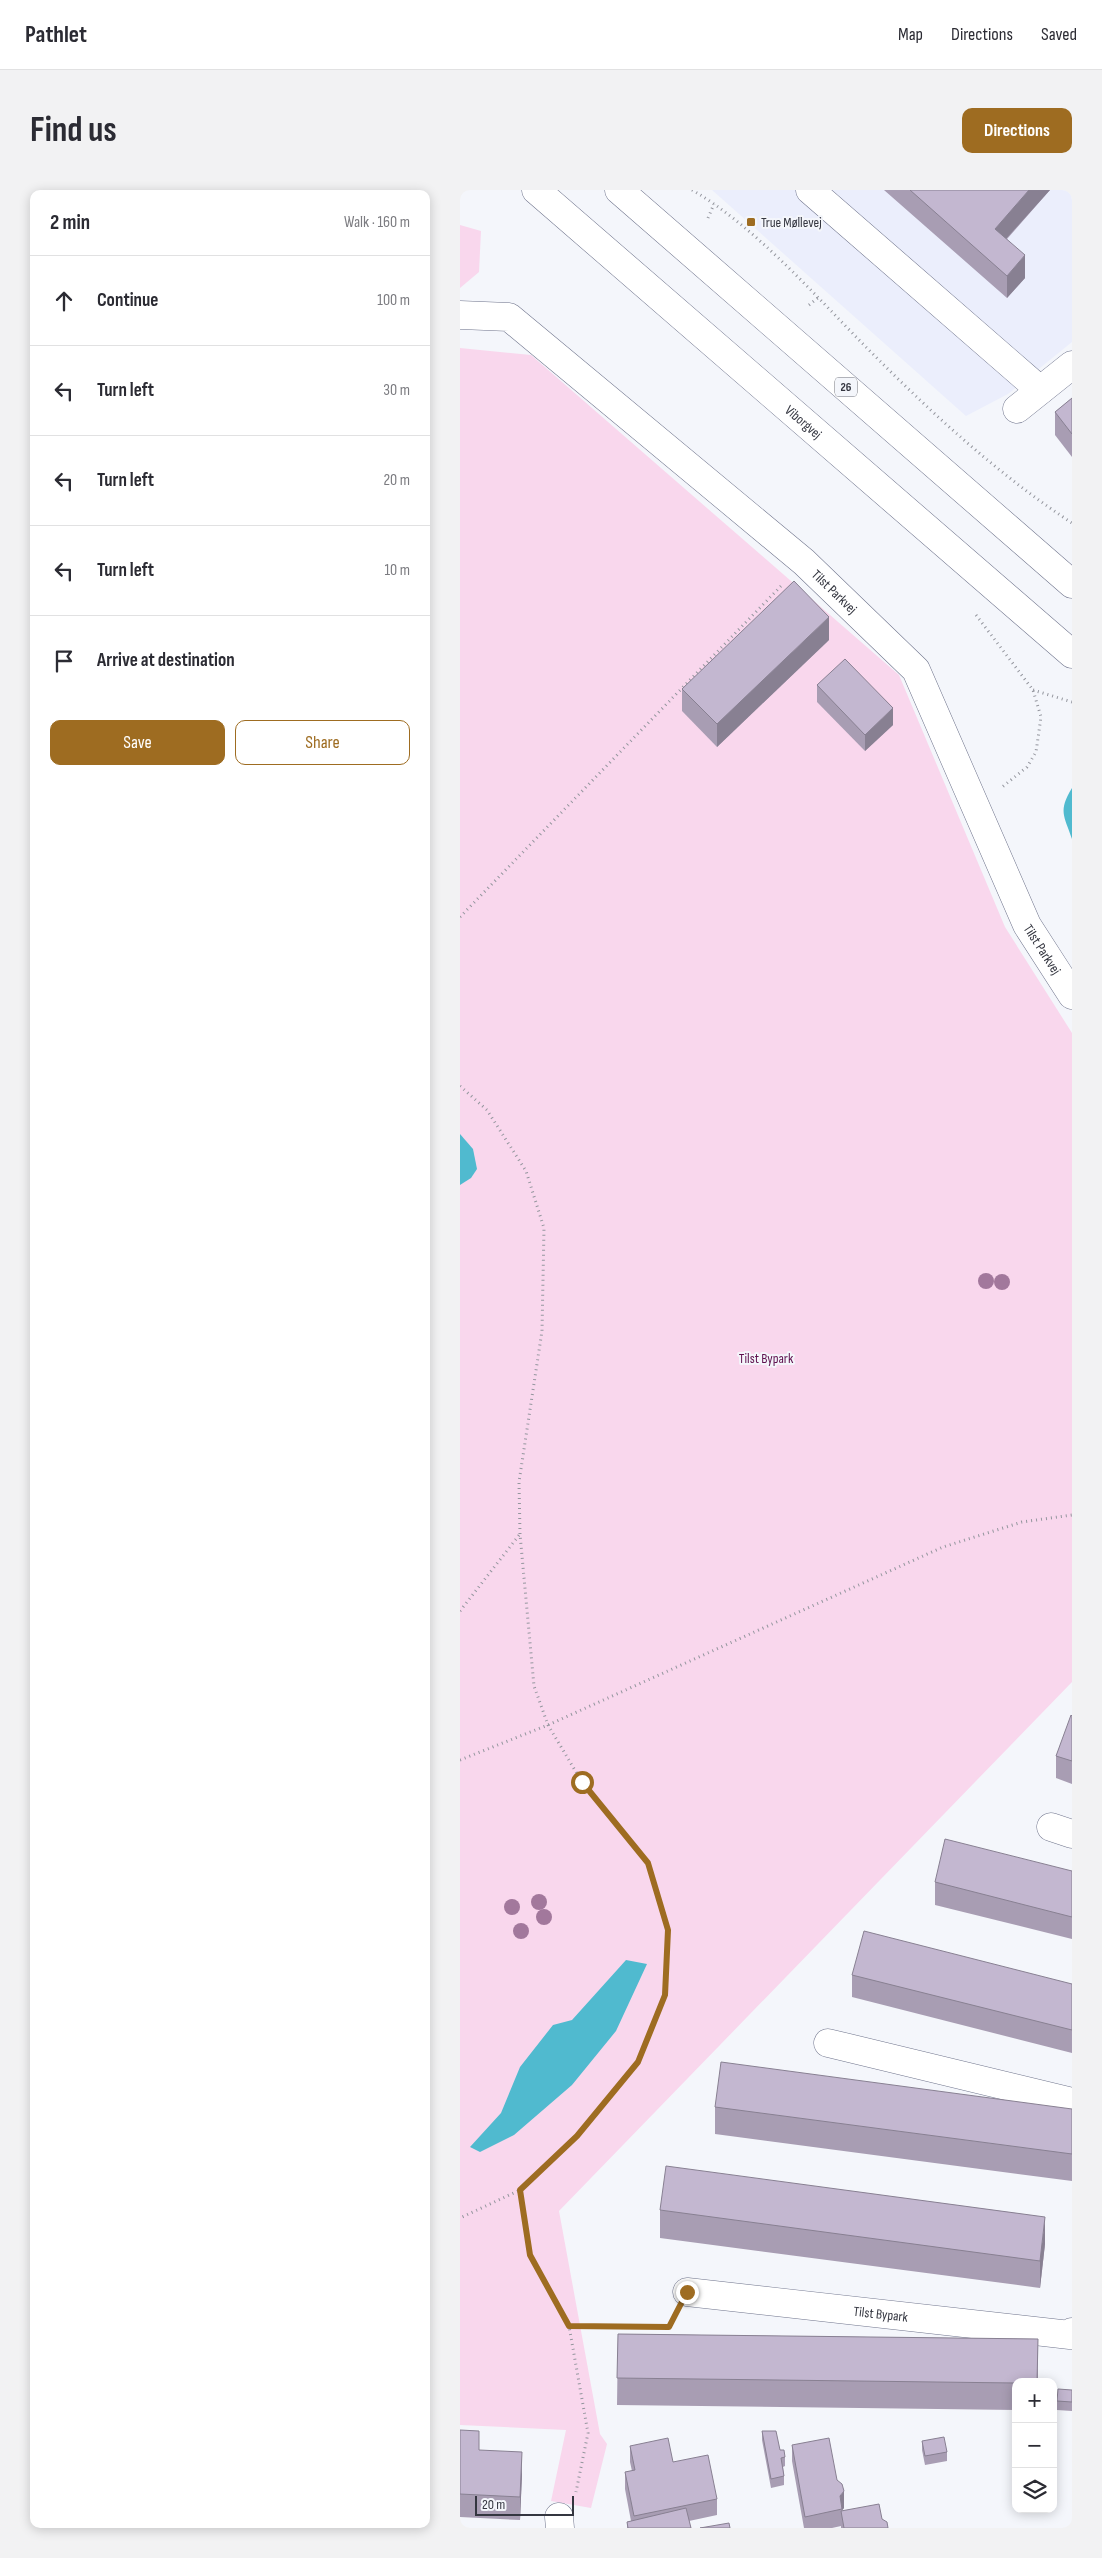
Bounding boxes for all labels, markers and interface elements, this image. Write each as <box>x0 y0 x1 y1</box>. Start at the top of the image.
text: Pathlet <box>25 20 87 49</box>
text: Map <box>898 24 923 45</box>
text: Directions <box>951 24 1013 45</box>
text: Saved <box>1041 24 1077 45</box>
button: Directions <box>962 108 1072 153</box>
text: Find us <box>30 109 117 152</box>
text: 2 min <box>50 210 90 235</box>
text: Walk · 160 m <box>344 213 410 232</box>
place label: True Møllevej <box>761 214 822 231</box>
marker: True Møllevej <box>745 216 757 228</box>
icon: ahead <box>50 287 78 315</box>
text: Continue <box>97 289 158 312</box>
text: 100 m <box>377 291 410 310</box>
icon: left <box>50 377 78 405</box>
road number: 26 <box>835 378 857 396</box>
text: Turn left <box>97 379 154 402</box>
text: 30 m <box>383 381 410 400</box>
street label: Viborgvej <box>781 402 825 443</box>
icon: left <box>50 467 78 495</box>
text: Turn left <box>97 469 154 492</box>
text: 20 m <box>383 471 410 490</box>
icon: left <box>50 557 78 585</box>
text: Turn left <box>97 559 154 582</box>
text: 10 m <box>384 561 410 580</box>
street label: Tilst Parkvej <box>808 566 860 618</box>
icon: arrive <box>50 647 78 675</box>
text: Arrive at destination <box>97 649 235 672</box>
button: Save <box>50 720 225 765</box>
button: Share <box>235 720 410 765</box>
street label: Tilst Parkvej <box>1020 921 1065 978</box>
park label: Tilst Bypark <box>739 1350 794 1367</box>
route start <box>571 1771 594 1794</box>
route end <box>676 2281 699 2304</box>
street label: Tilst Bypark <box>853 2303 909 2326</box>
map controls <box>1012 2378 1057 2513</box>
button: + <box>1012 2378 1057 2423</box>
button: − <box>1012 2423 1057 2468</box>
button: layers <box>1012 2468 1057 2513</box>
scale bar <box>475 2493 574 2516</box>
text: 20 m <box>482 2496 505 2513</box>

